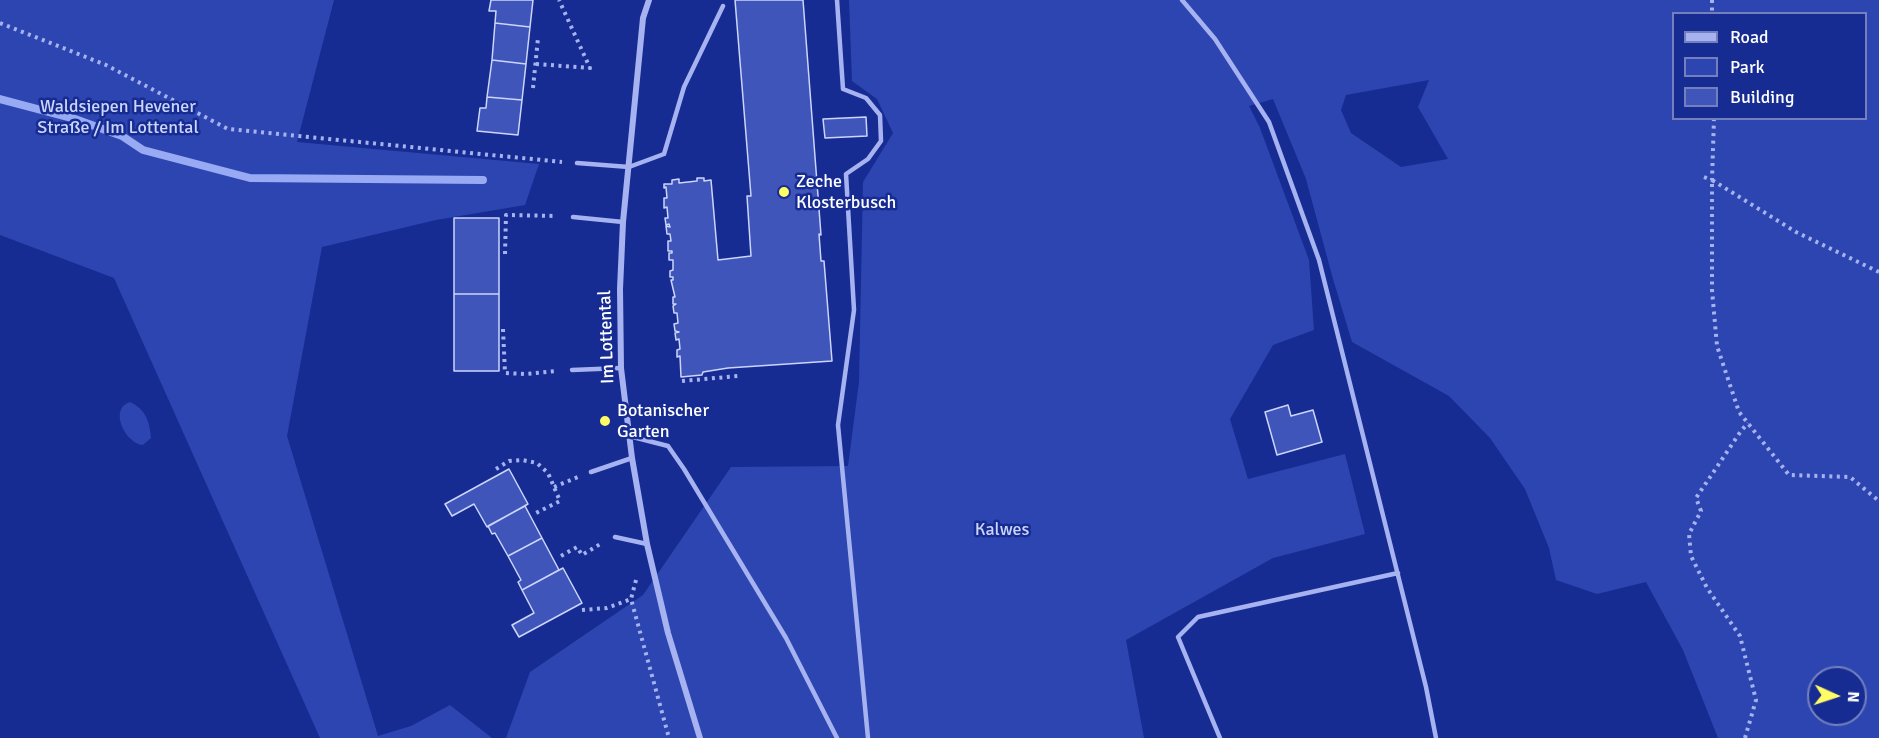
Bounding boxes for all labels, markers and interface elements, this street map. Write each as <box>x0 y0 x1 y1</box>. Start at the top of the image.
legend <box>1672 12 1867 120</box>
text: Road <box>1730 26 1769 48</box>
text: Park <box>1730 56 1765 78</box>
text: Building <box>1730 86 1794 108</box>
park label: Waldsiepen Hevener Straße / Im Lottental <box>37 96 199 138</box>
place label: Zeche Klosterbusch <box>796 171 896 213</box>
marker: Zeche Klosterbusch <box>777 185 791 199</box>
street label: Im Lottental <box>595 290 619 384</box>
place label: Botanischer Garten <box>617 400 709 442</box>
marker: Botanischer Garten <box>598 414 612 428</box>
park label: Kalwes <box>975 519 1029 541</box>
north arrow <box>1807 666 1867 726</box>
text: N <box>1843 691 1863 703</box>

